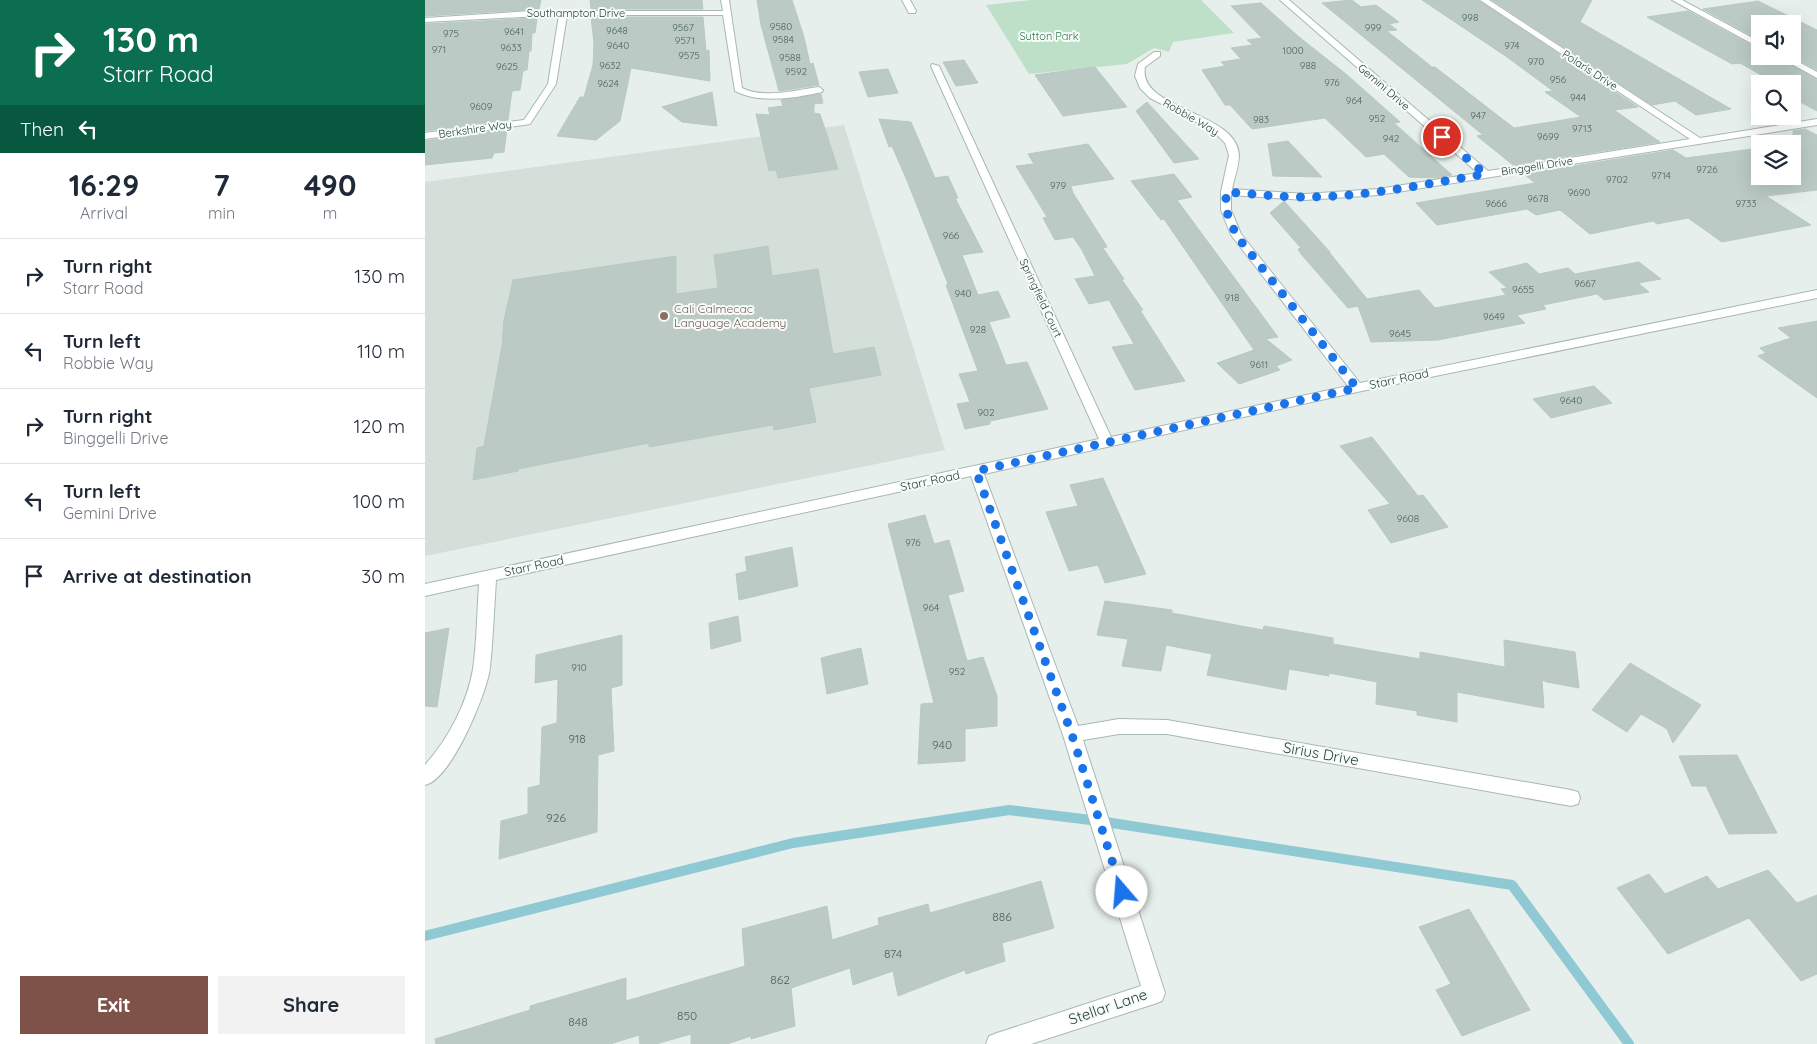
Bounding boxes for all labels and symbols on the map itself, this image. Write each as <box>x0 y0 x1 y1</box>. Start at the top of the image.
street label: Southampton Drive <box>527 6 625 20</box>
house number: 998 <box>1462 11 1478 24</box>
house number: 9580 <box>770 20 792 33</box>
house number: 9567 <box>672 21 694 34</box>
house number: 999 <box>1365 21 1382 34</box>
house number: 9648 <box>606 24 628 37</box>
house number: 9641 <box>504 25 524 38</box>
house number: 975 <box>443 27 459 40</box>
park label: Sutton Park <box>1019 29 1079 43</box>
house number: 9584 <box>772 33 794 46</box>
house number: 9571 <box>675 34 695 47</box>
house number: 9640 <box>607 39 629 52</box>
house number: 974 <box>1504 39 1520 52</box>
house number: 9633 <box>500 41 522 54</box>
house number: 971 <box>432 43 446 56</box>
house number: 1000 <box>1282 44 1304 57</box>
street label: Polaris Drive <box>1560 47 1620 93</box>
house number: 9575 <box>678 49 700 62</box>
house number: 9588 <box>779 51 801 64</box>
house number: 970 <box>1528 55 1544 68</box>
house number: 9632 <box>599 59 621 72</box>
house number: 988 <box>1300 59 1316 72</box>
house number: 9625 <box>496 60 518 73</box>
street label: Gemini Drive <box>1355 61 1413 113</box>
house number: 9592 <box>785 65 808 78</box>
house number: 956 <box>1550 73 1567 86</box>
house number: 976 <box>1324 76 1340 89</box>
house number: 9624 <box>597 77 619 90</box>
house number: 944 <box>1570 91 1586 104</box>
house number: 964 <box>1346 94 1362 107</box>
street label: Robbie Way <box>1161 95 1221 139</box>
house number: 9609 <box>470 100 493 113</box>
house number: 947 <box>1470 109 1486 122</box>
house number: 952 <box>1369 112 1386 125</box>
house number: 983 <box>1253 113 1269 126</box>
pin <box>1421 116 1463 158</box>
street label: Berkshire Way <box>437 117 513 141</box>
house number: 9713 <box>1572 122 1592 135</box>
house number: 9699 <box>1537 130 1559 143</box>
house number: 942 <box>1383 132 1400 145</box>
street label: Binggelli Drive <box>1500 153 1574 179</box>
house number: 9726 <box>1696 163 1718 176</box>
house number: 9714 <box>1651 169 1671 182</box>
house number: 9702 <box>1606 173 1628 186</box>
house number: 979 <box>1050 179 1066 192</box>
house number: 9690 <box>1568 186 1590 199</box>
house number: 9678 <box>1527 192 1549 205</box>
house number: 9666 <box>1485 197 1507 210</box>
house number: 9733 <box>1736 197 1756 210</box>
house number: 966 <box>943 229 960 242</box>
street label: Springfield Court <box>1017 256 1065 340</box>
house number: 9667 <box>1574 277 1596 290</box>
house number: 9655 <box>1512 283 1534 296</box>
house number: 940 <box>955 287 971 300</box>
house number: 918 <box>1225 291 1239 304</box>
place label: Cali Calmecac Language Academy <box>674 301 786 330</box>
marker: Cali Calmecac Language Academy <box>658 310 670 322</box>
house number: 9649 <box>1483 310 1505 323</box>
house number: 928 <box>970 323 986 336</box>
house number: 9645 <box>1389 327 1411 340</box>
house number: 9611 <box>1250 358 1268 371</box>
street label: Starr Road <box>1368 365 1430 392</box>
house number: 9640 <box>1560 394 1582 407</box>
house number: 902 <box>977 406 995 419</box>
street label: Starr Road <box>899 467 961 494</box>
house number: 9608 <box>1397 512 1419 525</box>
house number: 976 <box>905 536 921 549</box>
street label: Starr Road <box>503 552 565 579</box>
house number: 964 <box>923 601 939 614</box>
house number: 910 <box>571 661 587 674</box>
house number: 952 <box>949 665 966 678</box>
house number: 918 <box>568 731 586 746</box>
house number: 940 <box>932 737 952 752</box>
street label: Sirius Drive <box>1282 738 1360 769</box>
house number: 926 <box>546 810 566 825</box>
position arrow <box>1095 865 1147 917</box>
house number: 886 <box>992 909 1012 924</box>
house number: 874 <box>884 946 902 961</box>
house number: 862 <box>770 972 790 987</box>
street label: Stellar Lane <box>1066 984 1150 1029</box>
house number: 850 <box>677 1008 697 1023</box>
house number: 848 <box>568 1014 588 1029</box>

